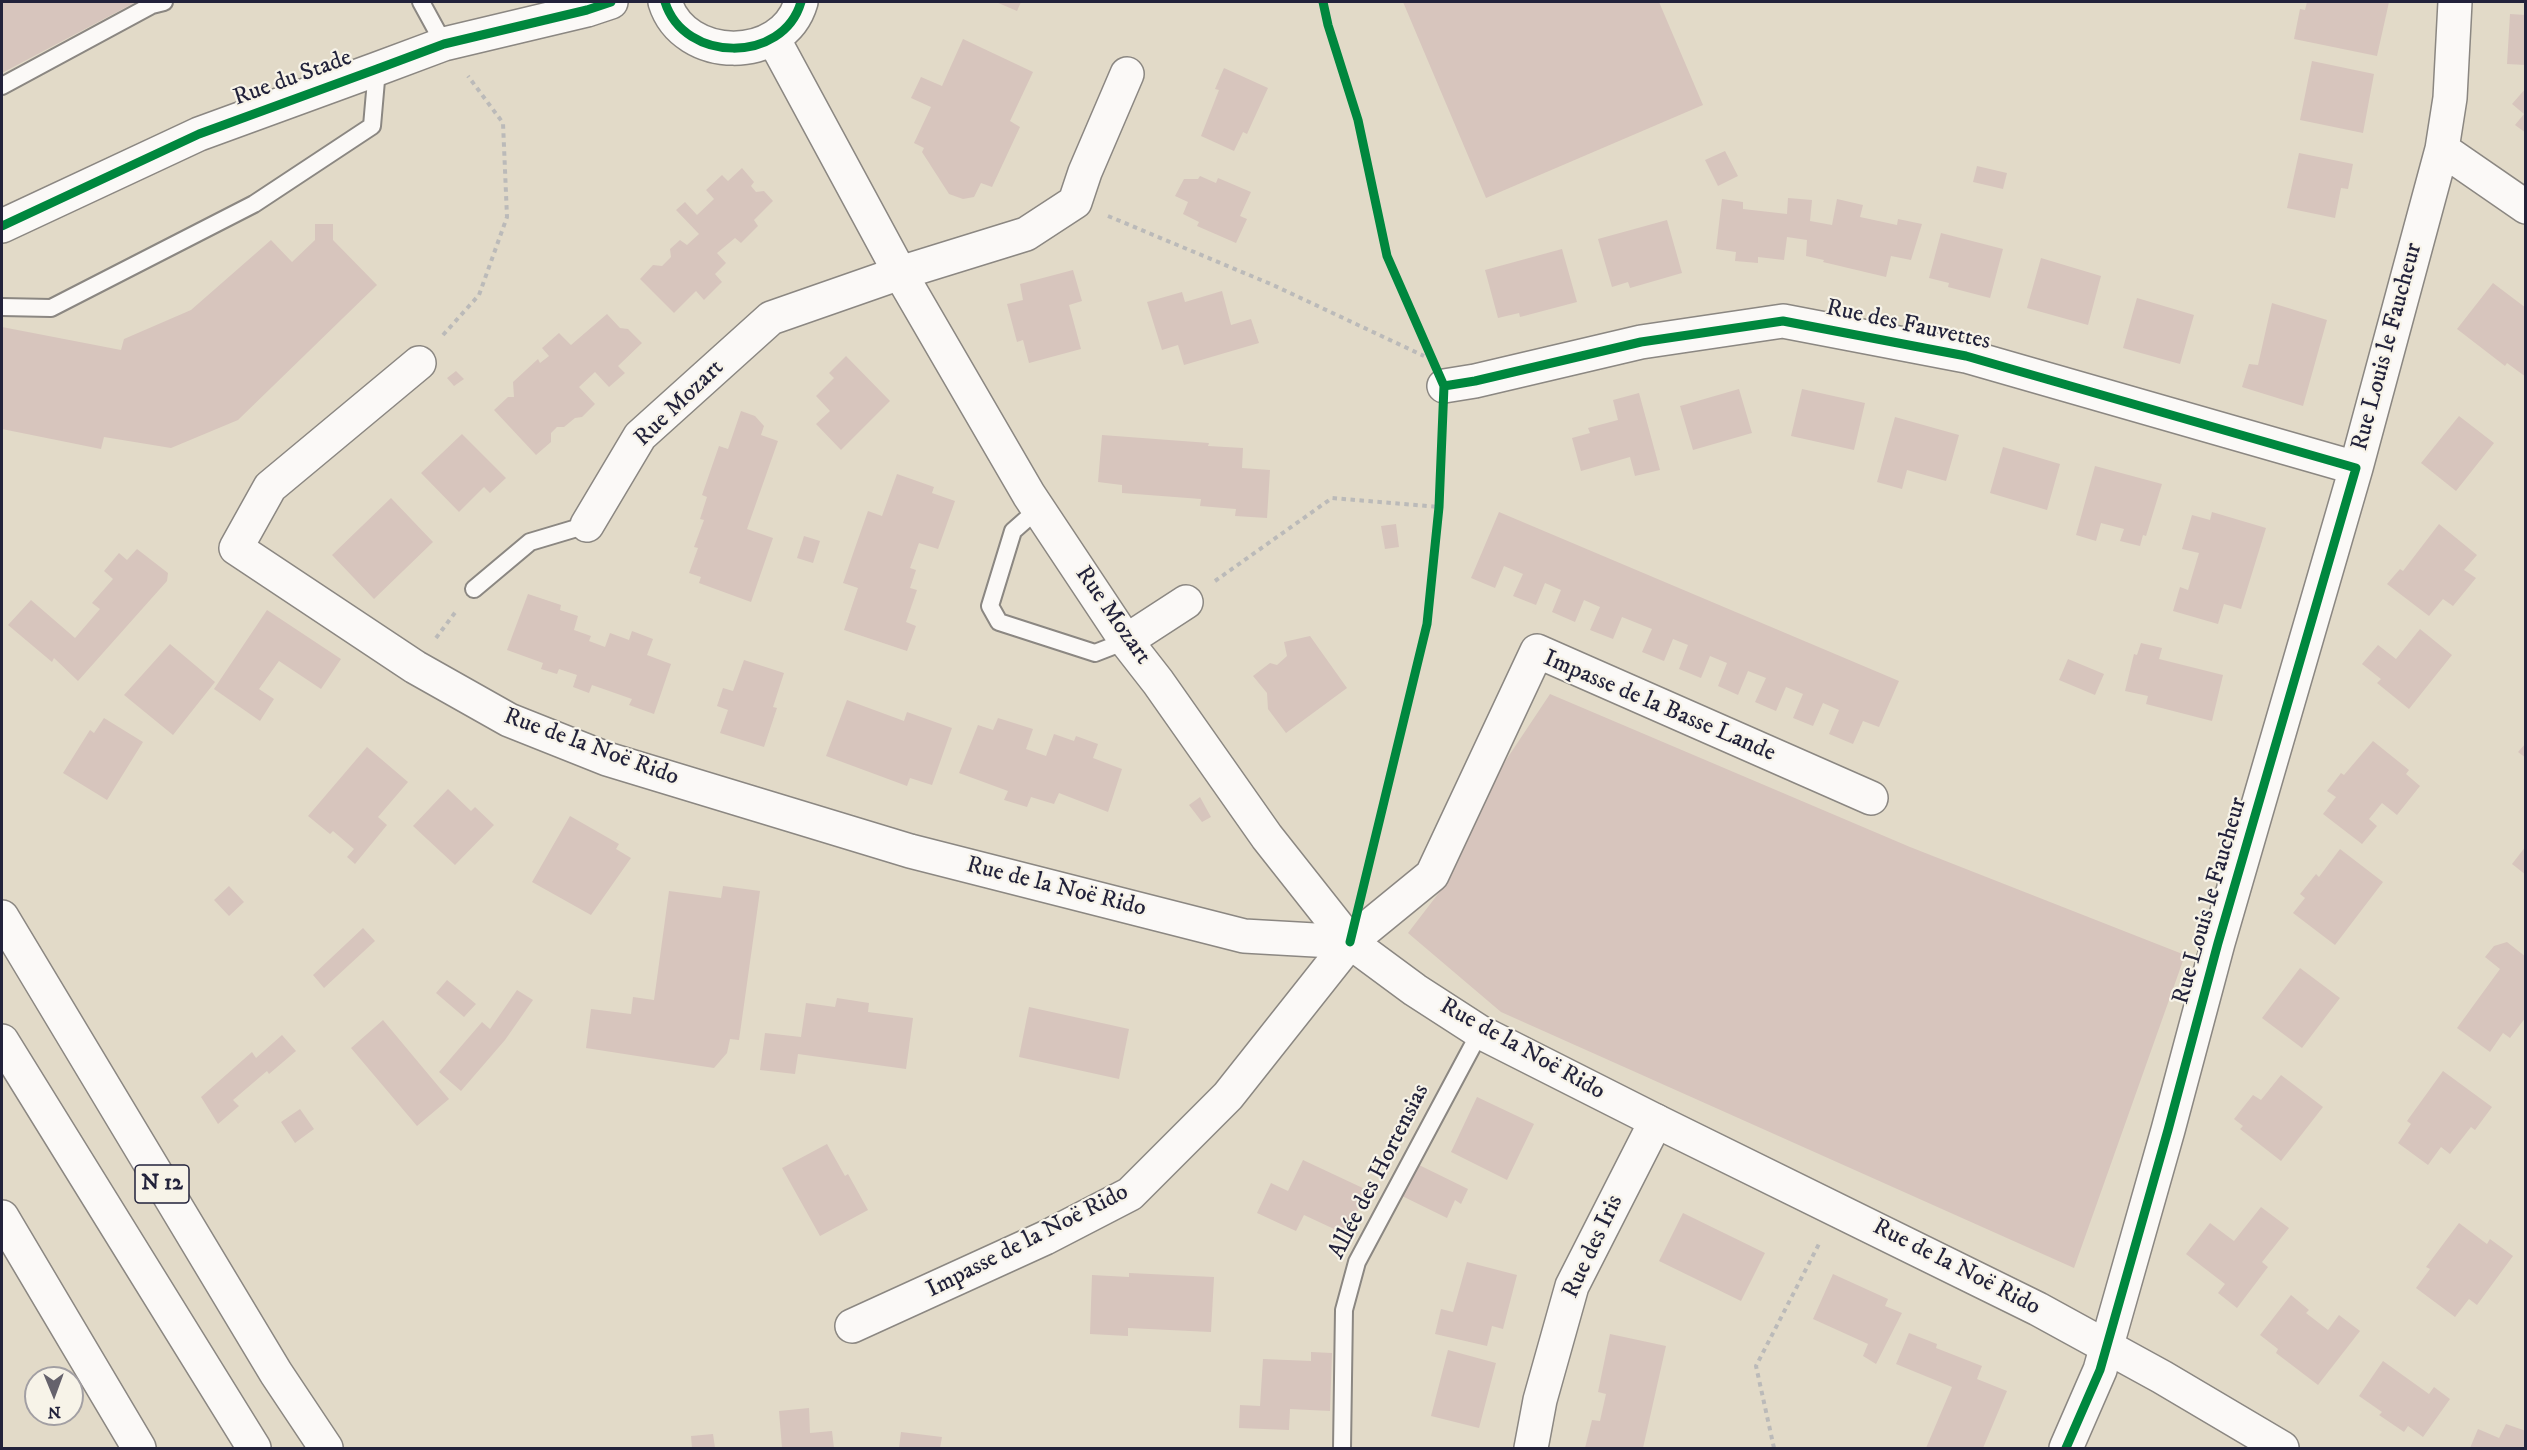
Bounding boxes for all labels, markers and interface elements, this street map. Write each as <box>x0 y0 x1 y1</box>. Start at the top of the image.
street label: Rue du Stade <box>230 44 356 114</box>
street label: Rue Louis le Faucheur <box>2346 240 2430 454</box>
street label: Rue des Fauvettes <box>1823 295 1993 357</box>
street label: Rue Mozart <box>629 354 731 454</box>
street label: Rue Mozart <box>1068 561 1156 671</box>
street label: Impasse de la Basse Lande <box>1539 645 1779 769</box>
street label: Rue de la Noë Rido <box>500 703 682 793</box>
street label: Rue Louis le Faucheur <box>2168 794 2254 1008</box>
street label: Rue de la Noë Rido <box>963 852 1149 924</box>
street label: Rue de la Noë Rido <box>1435 993 1609 1107</box>
street label: Allée des Hortensias <box>1323 1080 1437 1264</box>
road number: N 12 <box>135 1165 189 1203</box>
street label: Impasse de la Noë Rido <box>922 1179 1134 1305</box>
street label: Rue des Iris <box>1558 1191 1630 1303</box>
street label: Rue de la Noë Rido <box>1867 1213 2045 1323</box>
north arrow <box>24 1366 84 1426</box>
text: N <box>48 1402 61 1422</box>

